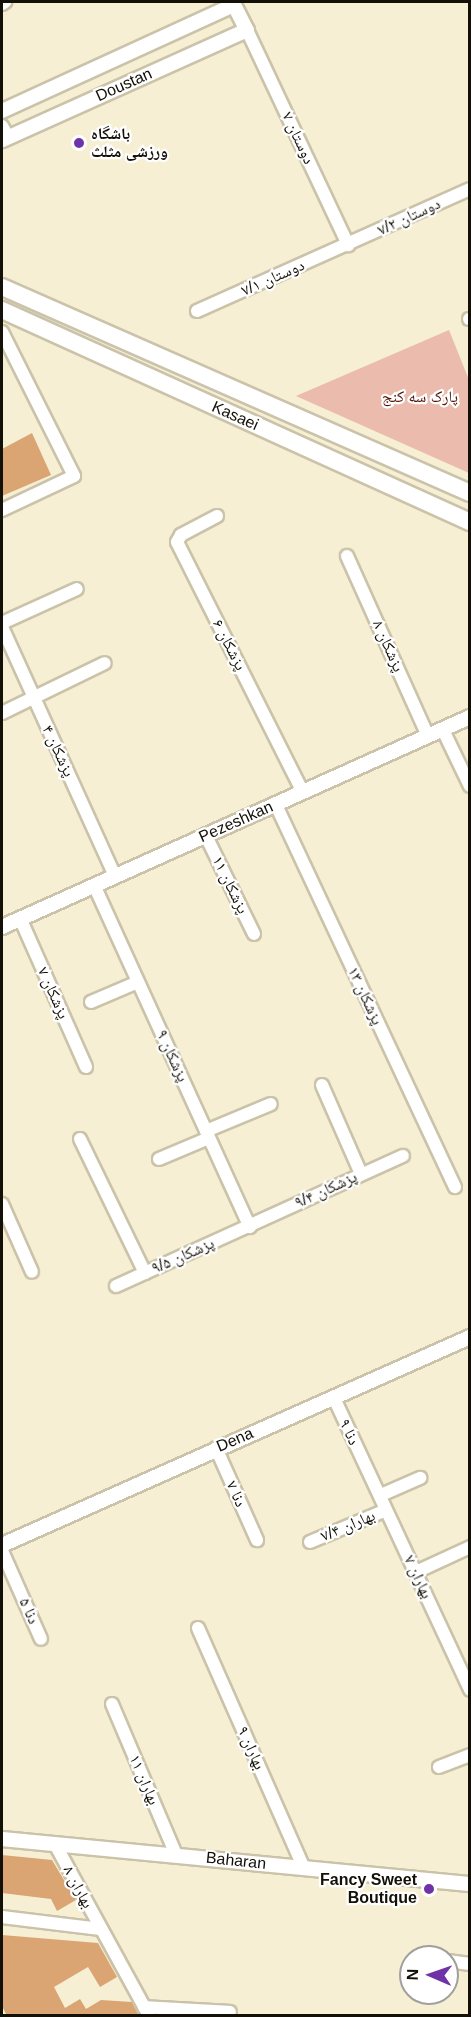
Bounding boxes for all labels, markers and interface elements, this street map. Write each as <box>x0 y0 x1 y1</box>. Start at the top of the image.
street label: Doustan <box>93 64 155 106</box>
street label: ۷ دوستان <box>278 109 318 167</box>
place label: باشگاه ورزشی مثلث <box>91 124 168 162</box>
marker: باشگاه ورزشی مثلث <box>72 136 86 150</box>
street label: ۷/۲ دوستان <box>375 194 443 240</box>
street label: ۷/۱ دوستان <box>238 256 308 300</box>
park label: پارک سه کنج <box>382 387 458 407</box>
street label: Kasaei <box>209 397 261 435</box>
street label: ۶ پزشکان <box>208 616 250 674</box>
street label: ۸ پزشکان <box>368 617 408 675</box>
street label: ۴ پزشکان <box>38 722 78 780</box>
street label: Pezeshkan <box>196 797 276 847</box>
street label: ۱۱ پزشکان <box>208 853 252 917</box>
street label: ۷ پزشکان <box>33 964 73 1022</box>
street label: ۱۳ پزشکان <box>343 964 387 1028</box>
street label: ۹ پزشکان <box>152 1027 192 1085</box>
street label: ۹/۴ پزشکان <box>292 1167 360 1213</box>
street label: ۹/۵ پزشکان <box>149 1234 217 1278</box>
street label: ۹ دنا <box>335 1416 363 1448</box>
street label: Dena <box>214 1424 256 1456</box>
street label: ۷ دنا <box>222 1478 250 1510</box>
street label: ۷/۴ بهاران <box>318 1506 378 1546</box>
street label: ۷ بهاران <box>400 1552 436 1602</box>
street label: ۵ دنا <box>15 1595 43 1627</box>
street label: ۹ بهاران <box>233 1723 269 1773</box>
street label: ۱۱ بهاران <box>125 1752 163 1808</box>
street label: Baharan <box>205 1848 267 1874</box>
street label: ۸ بهاران <box>59 1862 97 1912</box>
place label: Fancy Sweet Boutique <box>320 1870 417 1908</box>
marker: Fancy Sweet Boutique <box>422 1882 436 1896</box>
north arrow <box>399 1945 459 2005</box>
text: N <box>404 1968 421 1980</box>

